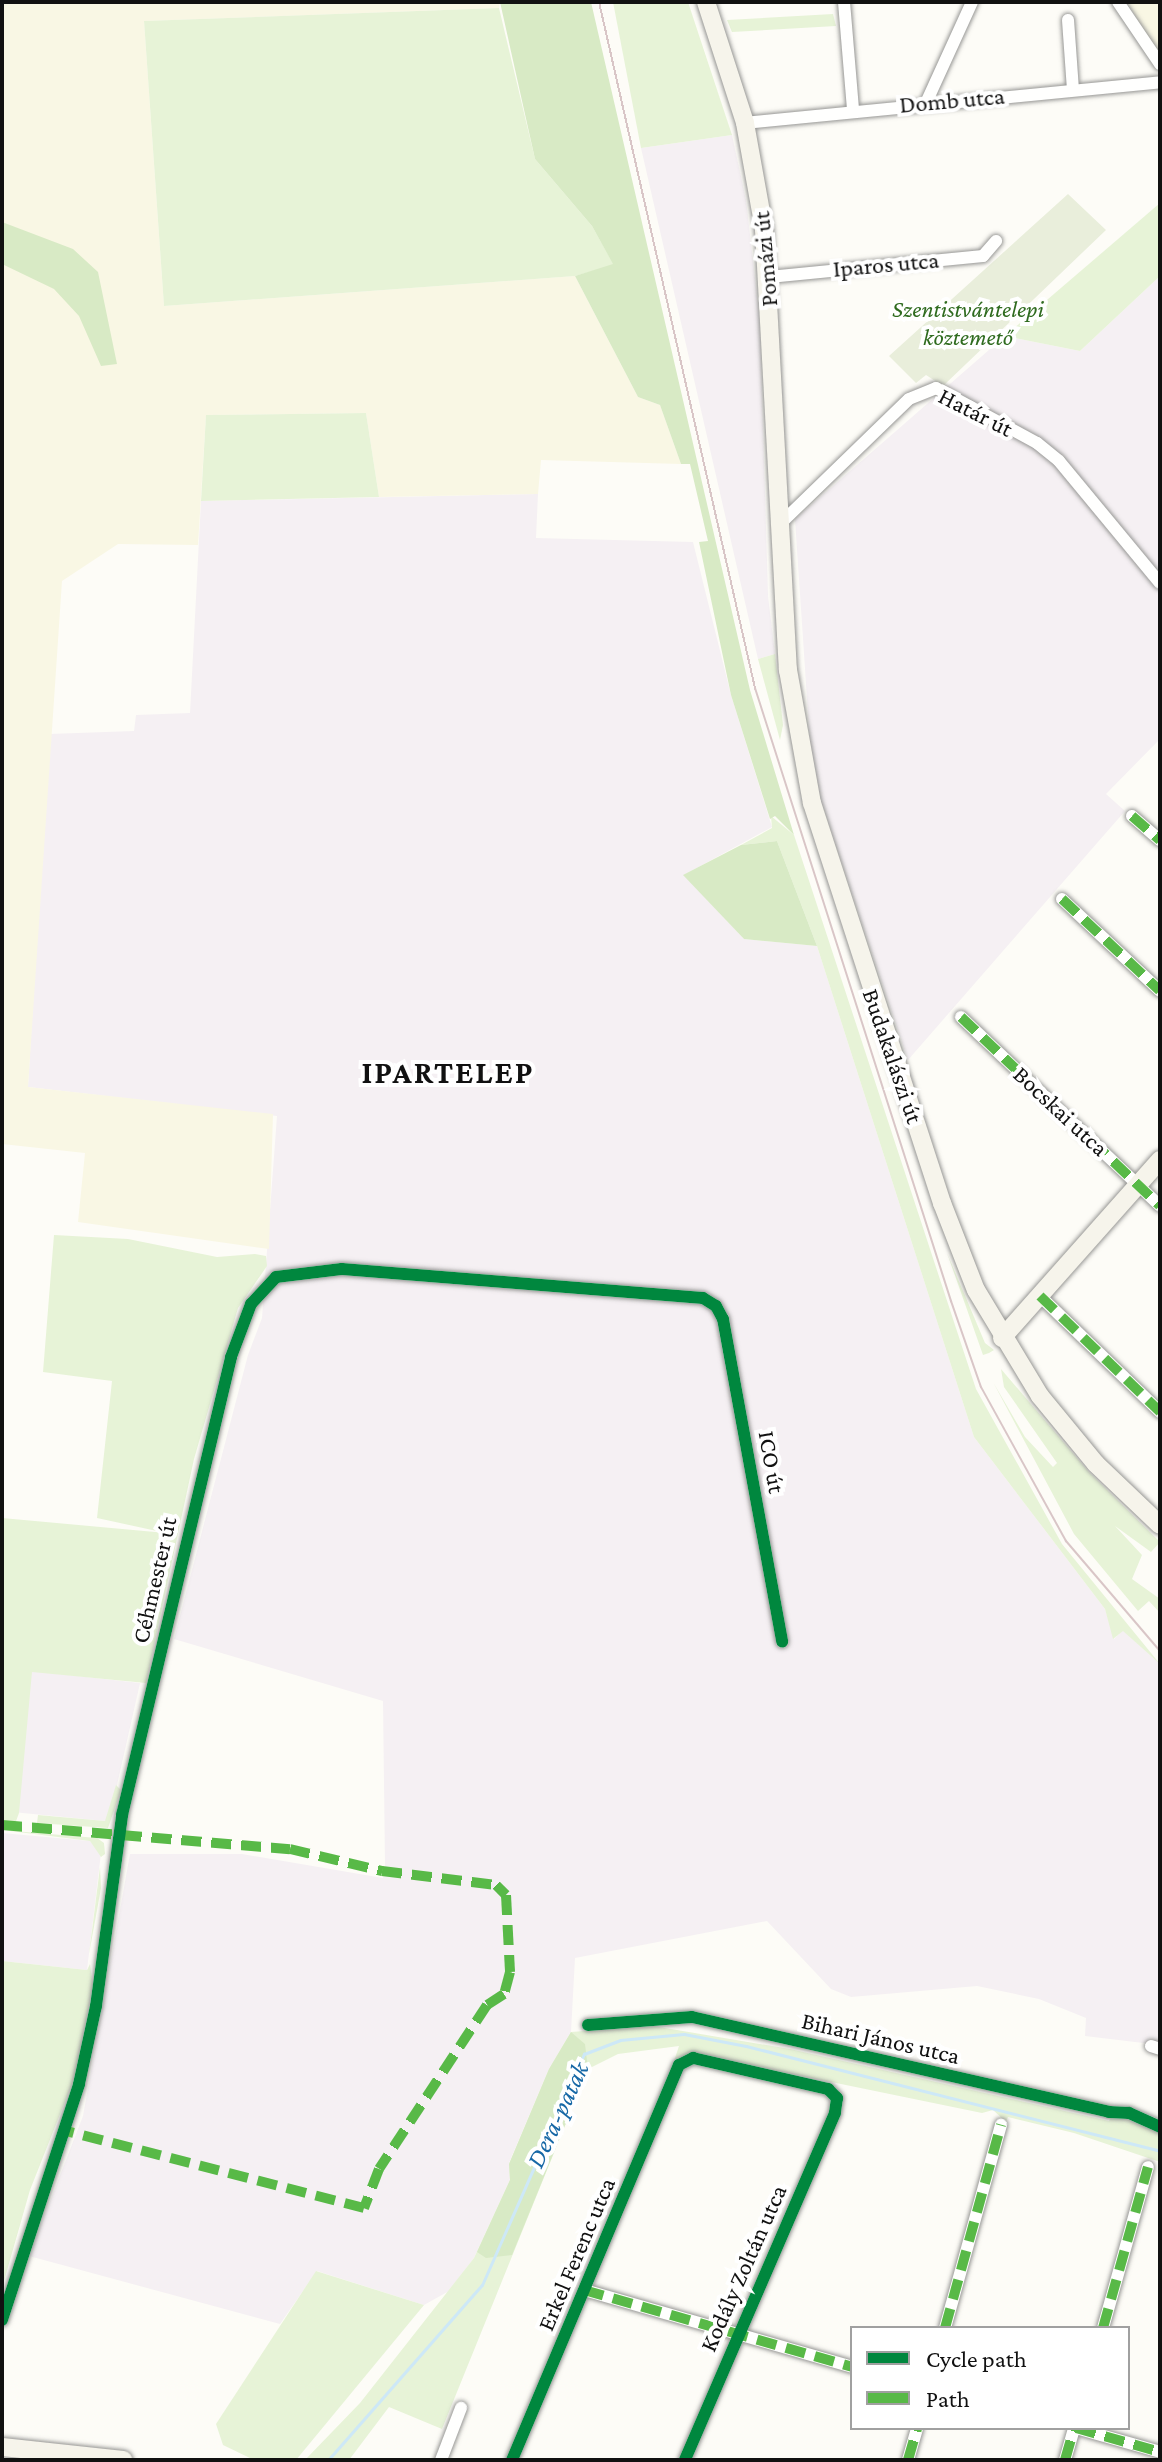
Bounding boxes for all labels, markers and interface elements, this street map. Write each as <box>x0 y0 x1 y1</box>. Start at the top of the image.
street label: Domb utca <box>898 81 1006 119</box>
street label: Pomázi út <box>746 210 784 308</box>
street label: Iparos utca <box>832 245 940 283</box>
park label: Szentistvántelepi köztemető <box>892 295 1044 351</box>
street label: Határ út <box>934 381 1018 443</box>
street label: Budakalászi út <box>857 985 929 1127</box>
district label: IPARTELEP <box>362 1053 534 1091</box>
street label: Bocskai utca <box>1008 1060 1114 1162</box>
street label: ICO út <box>752 1429 792 1495</box>
street label: Céhmester út <box>125 1514 183 1646</box>
street label: Bihari János utca <box>799 2006 963 2070</box>
water label: Dera-patak <box>520 2057 596 2173</box>
street label: Erkel Ferenc utca <box>531 2173 621 2335</box>
street label: Kodály Zoltán utca <box>693 2180 793 2356</box>
legend <box>850 2326 1130 2430</box>
text: Cycle path <box>926 2345 1027 2372</box>
text: Path <box>926 2385 970 2412</box>

